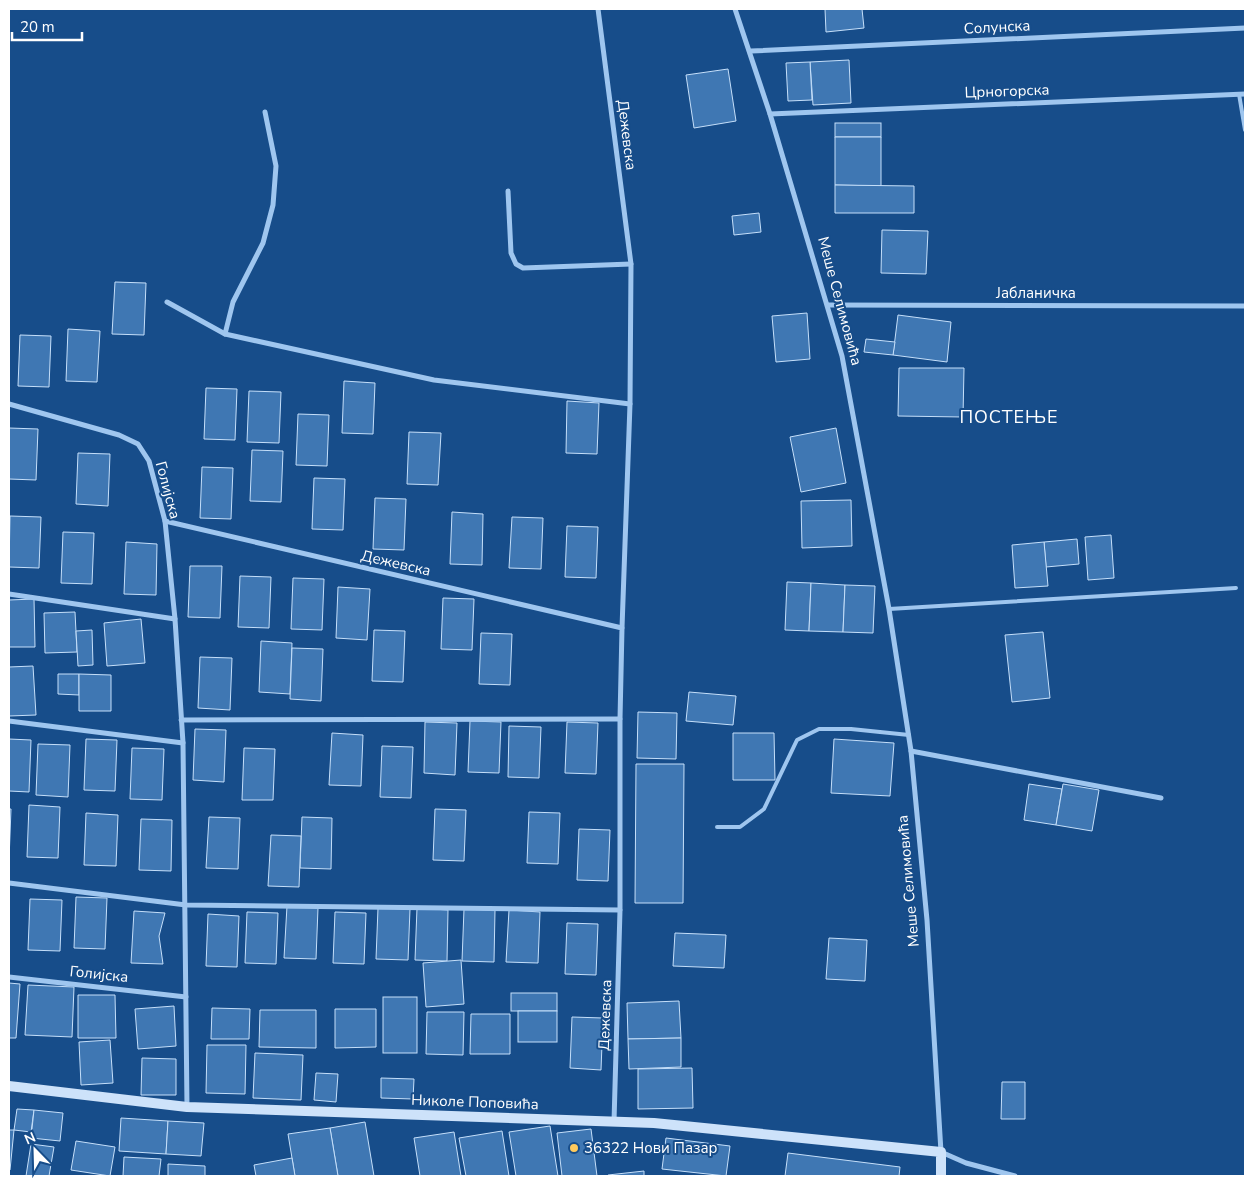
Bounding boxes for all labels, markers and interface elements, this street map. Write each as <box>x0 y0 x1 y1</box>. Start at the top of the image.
scale bar <box>12 10 82 42</box>
street label: Солунска <box>963 15 1031 39</box>
text: 20 m <box>20 17 55 37</box>
street label: Црногорска <box>964 80 1050 102</box>
street label: Дежевска <box>613 99 641 171</box>
street label: Меше Селимовића <box>813 234 867 368</box>
street label: Јабланичка <box>995 283 1076 303</box>
district label: ПОСТЕЊЕ <box>959 405 1059 429</box>
street label: Голијска <box>151 459 185 521</box>
street label: Дежевска <box>359 545 433 581</box>
street label: Меше Селимовића <box>892 814 924 948</box>
street label: Голијска <box>69 961 129 987</box>
street label: Дежевска <box>594 979 616 1051</box>
street label: Николе Поповића <box>411 1090 539 1114</box>
north arrow <box>10 1125 60 1175</box>
text: N <box>22 1128 39 1149</box>
place label: 36322 Нови Пазар <box>584 1138 718 1158</box>
marker: 36322 Нови Пазар <box>568 1142 580 1154</box>

